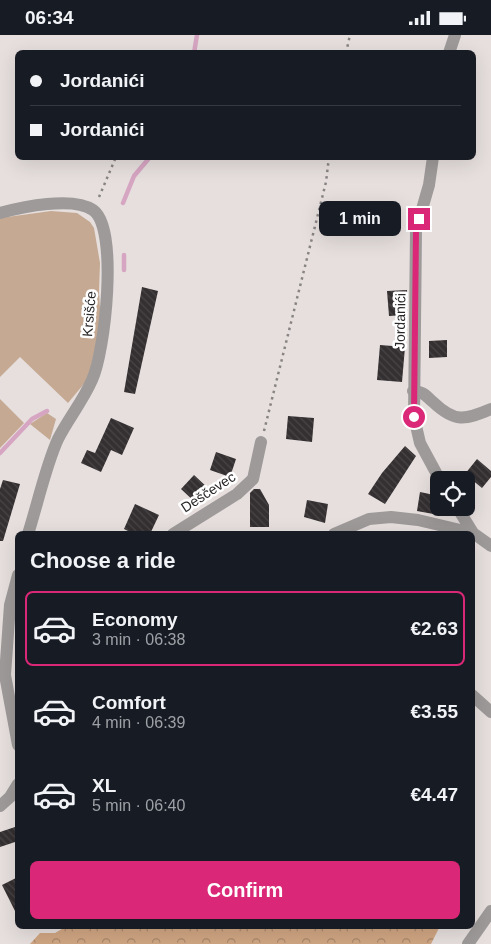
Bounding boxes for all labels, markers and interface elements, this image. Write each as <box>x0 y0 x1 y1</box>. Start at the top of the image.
text: 06:34 <box>25 7 74 28</box>
text: Jordanići <box>60 70 144 91</box>
text: Jordanići <box>60 119 144 140</box>
callout: 1 min <box>319 201 402 237</box>
route end <box>408 208 430 230</box>
text: 1 min <box>339 210 381 227</box>
street label: Krsišće <box>79 290 99 338</box>
street label: Jordanići <box>392 293 408 349</box>
route start <box>403 406 425 428</box>
street label: Deščevec <box>178 469 238 515</box>
map controls <box>430 471 475 516</box>
button: locate <box>430 471 475 516</box>
text: Choose a ride <box>30 548 175 573</box>
icon: car <box>32 606 77 651</box>
text: Economy <box>92 609 178 630</box>
text: €2.63 <box>410 618 458 639</box>
text: 3 min · 06:38 <box>92 631 185 648</box>
icon: car <box>32 689 77 734</box>
text: Comfort <box>92 692 166 713</box>
text: €3.55 <box>410 701 458 722</box>
text: 4 min · 06:39 <box>92 714 185 731</box>
icon: car <box>32 772 77 817</box>
text: XL <box>92 775 116 796</box>
text: €4.47 <box>410 784 458 805</box>
text: 5 min · 06:40 <box>92 797 185 814</box>
button: Confirm <box>30 861 460 919</box>

